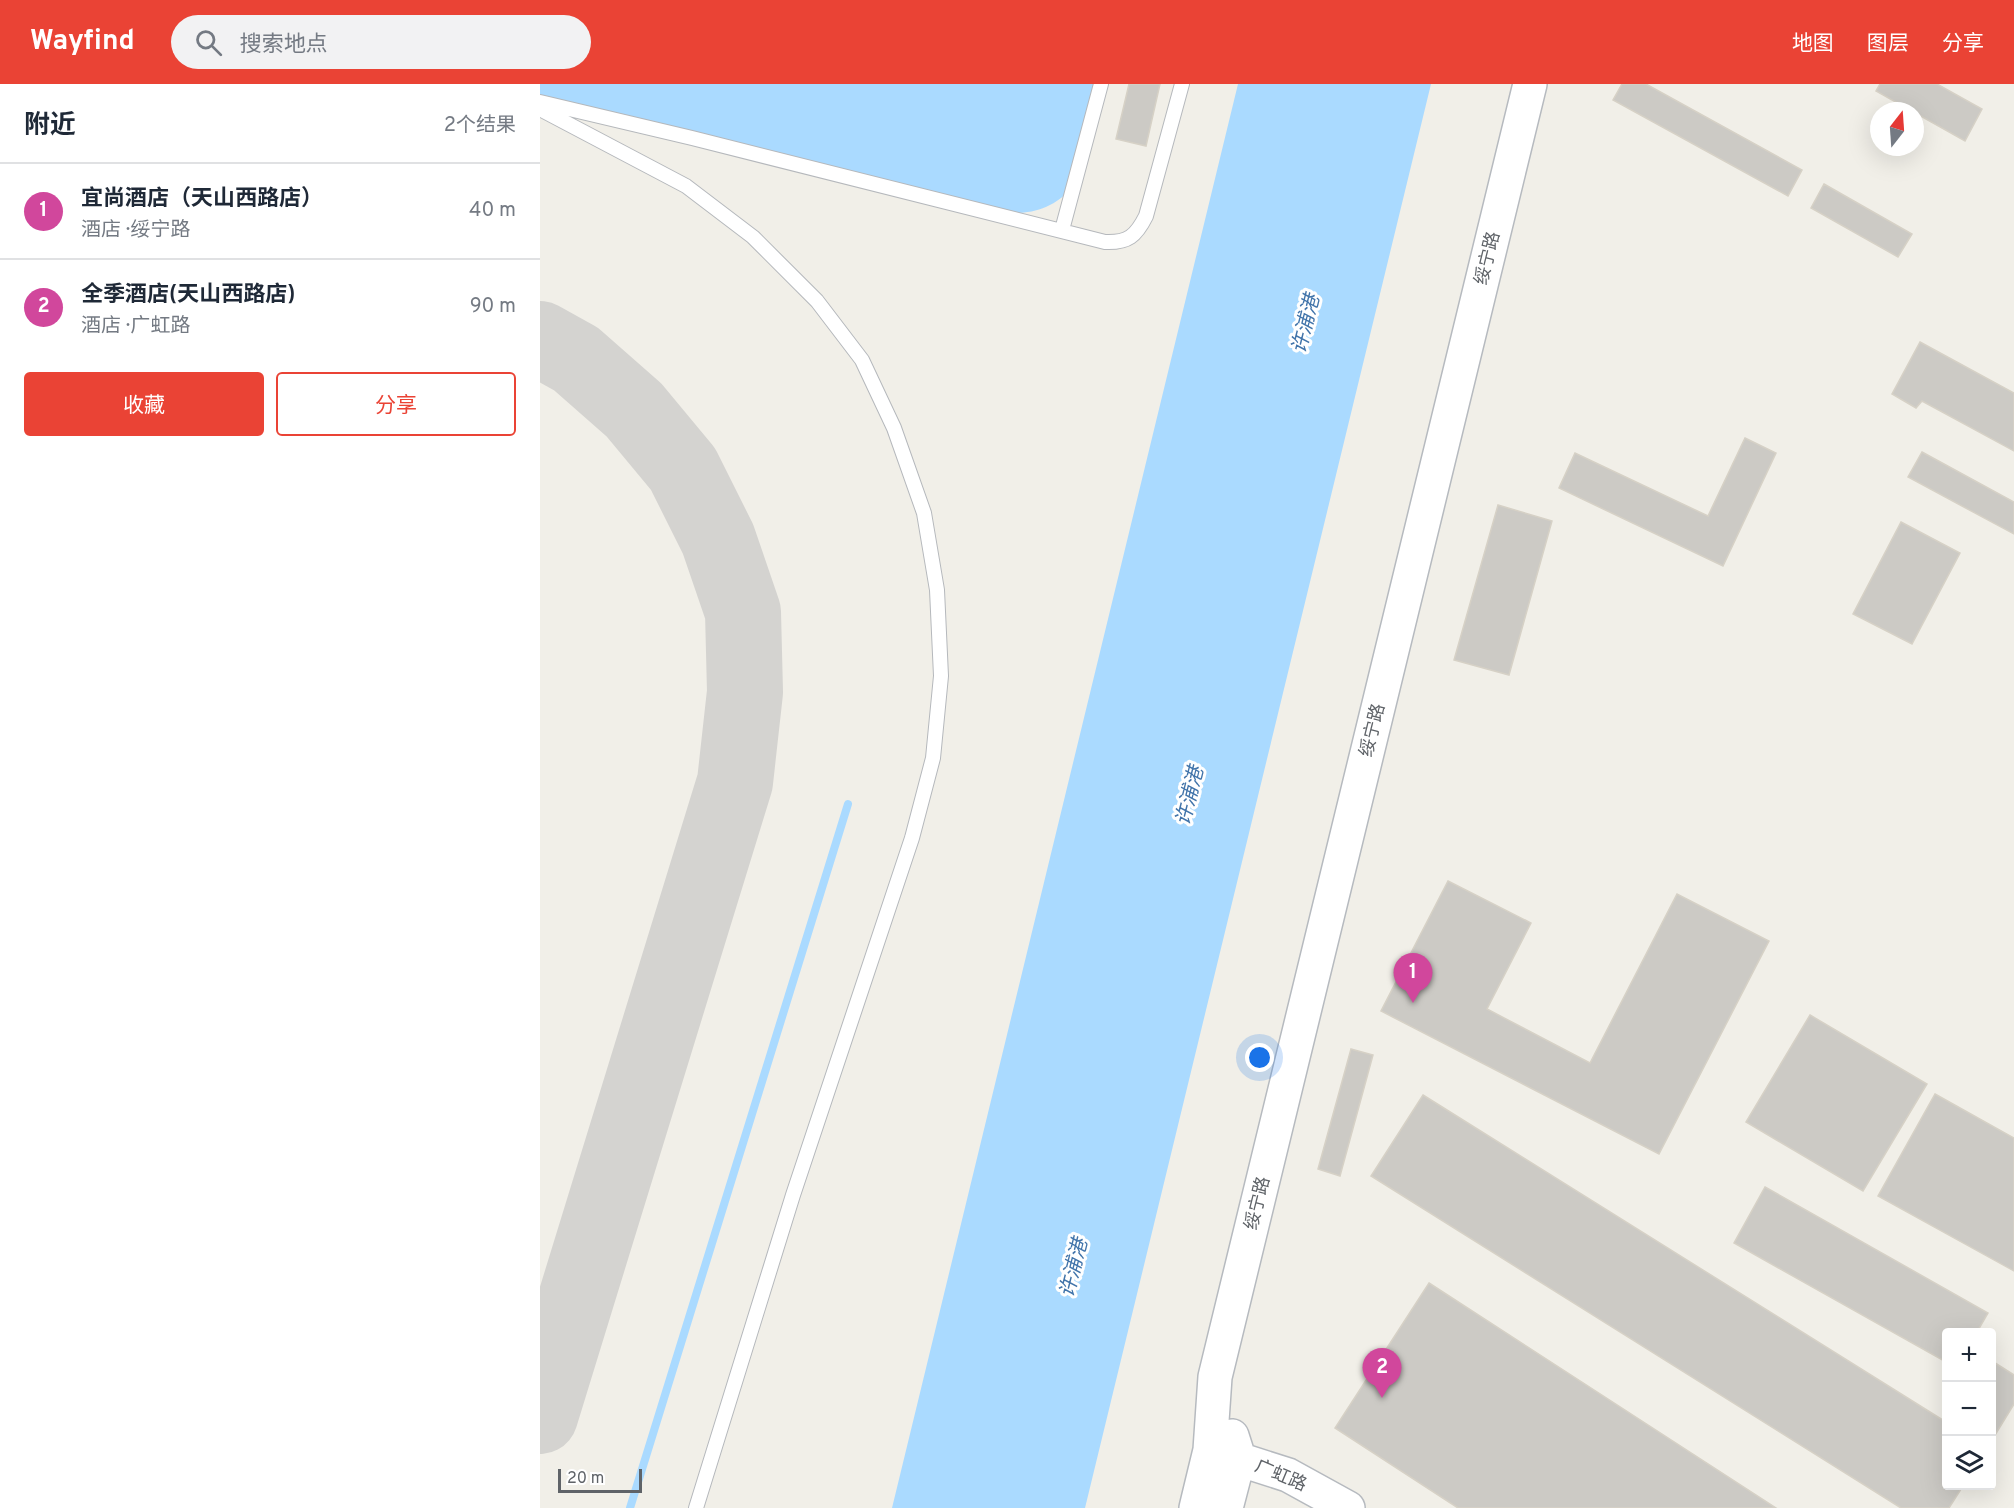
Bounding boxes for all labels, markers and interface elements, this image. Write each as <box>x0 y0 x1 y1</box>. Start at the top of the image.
search box <box>171 15 591 69</box>
text: Wayfind <box>30 24 135 60</box>
icon: search <box>192 26 225 59</box>
text: 地图 <box>1792 31 1834 58</box>
text: 图层 <box>1867 31 1909 58</box>
text: 分享 <box>1942 31 1984 58</box>
text: 搜索地点 <box>240 32 328 59</box>
north arrow <box>1870 102 1924 156</box>
text: 附近 <box>24 110 76 143</box>
text: 2个结果 <box>444 113 516 139</box>
text: 宜尚酒店（天山西路店） <box>81 186 323 213</box>
text: 1 <box>40 198 48 224</box>
text: 40 m <box>469 198 516 224</box>
text: 酒店 · 绥宁路 <box>81 218 190 244</box>
street label: 绥宁路 <box>1471 229 1506 287</box>
text: 全季酒店(天山西路店) <box>81 282 295 309</box>
water label: 许浦港 <box>1287 289 1328 357</box>
text: 2 <box>37 294 50 320</box>
text: 90 m <box>470 294 516 320</box>
text: 酒店 · 广虹路 <box>81 314 190 340</box>
button: 收藏 <box>24 372 264 436</box>
button: 分享 <box>276 372 516 436</box>
street label: 绥宁路 <box>1356 701 1391 759</box>
water label: 许浦港 <box>1171 761 1212 829</box>
pin: 1 <box>1394 954 1432 1003</box>
your location <box>1245 1043 1274 1072</box>
street label: 绥宁路 <box>1241 1174 1276 1232</box>
water label: 许浦港 <box>1055 1233 1096 1301</box>
map controls <box>1942 1328 1996 1490</box>
button: + <box>1942 1328 1996 1382</box>
pin: 2 <box>1362 1348 1402 1398</box>
button: − <box>1942 1382 1996 1436</box>
button: layers <box>1942 1436 1996 1490</box>
street label: 广虹路 <box>1251 1455 1310 1498</box>
scale bar <box>558 1466 642 1494</box>
text: 20 m <box>567 1469 604 1489</box>

